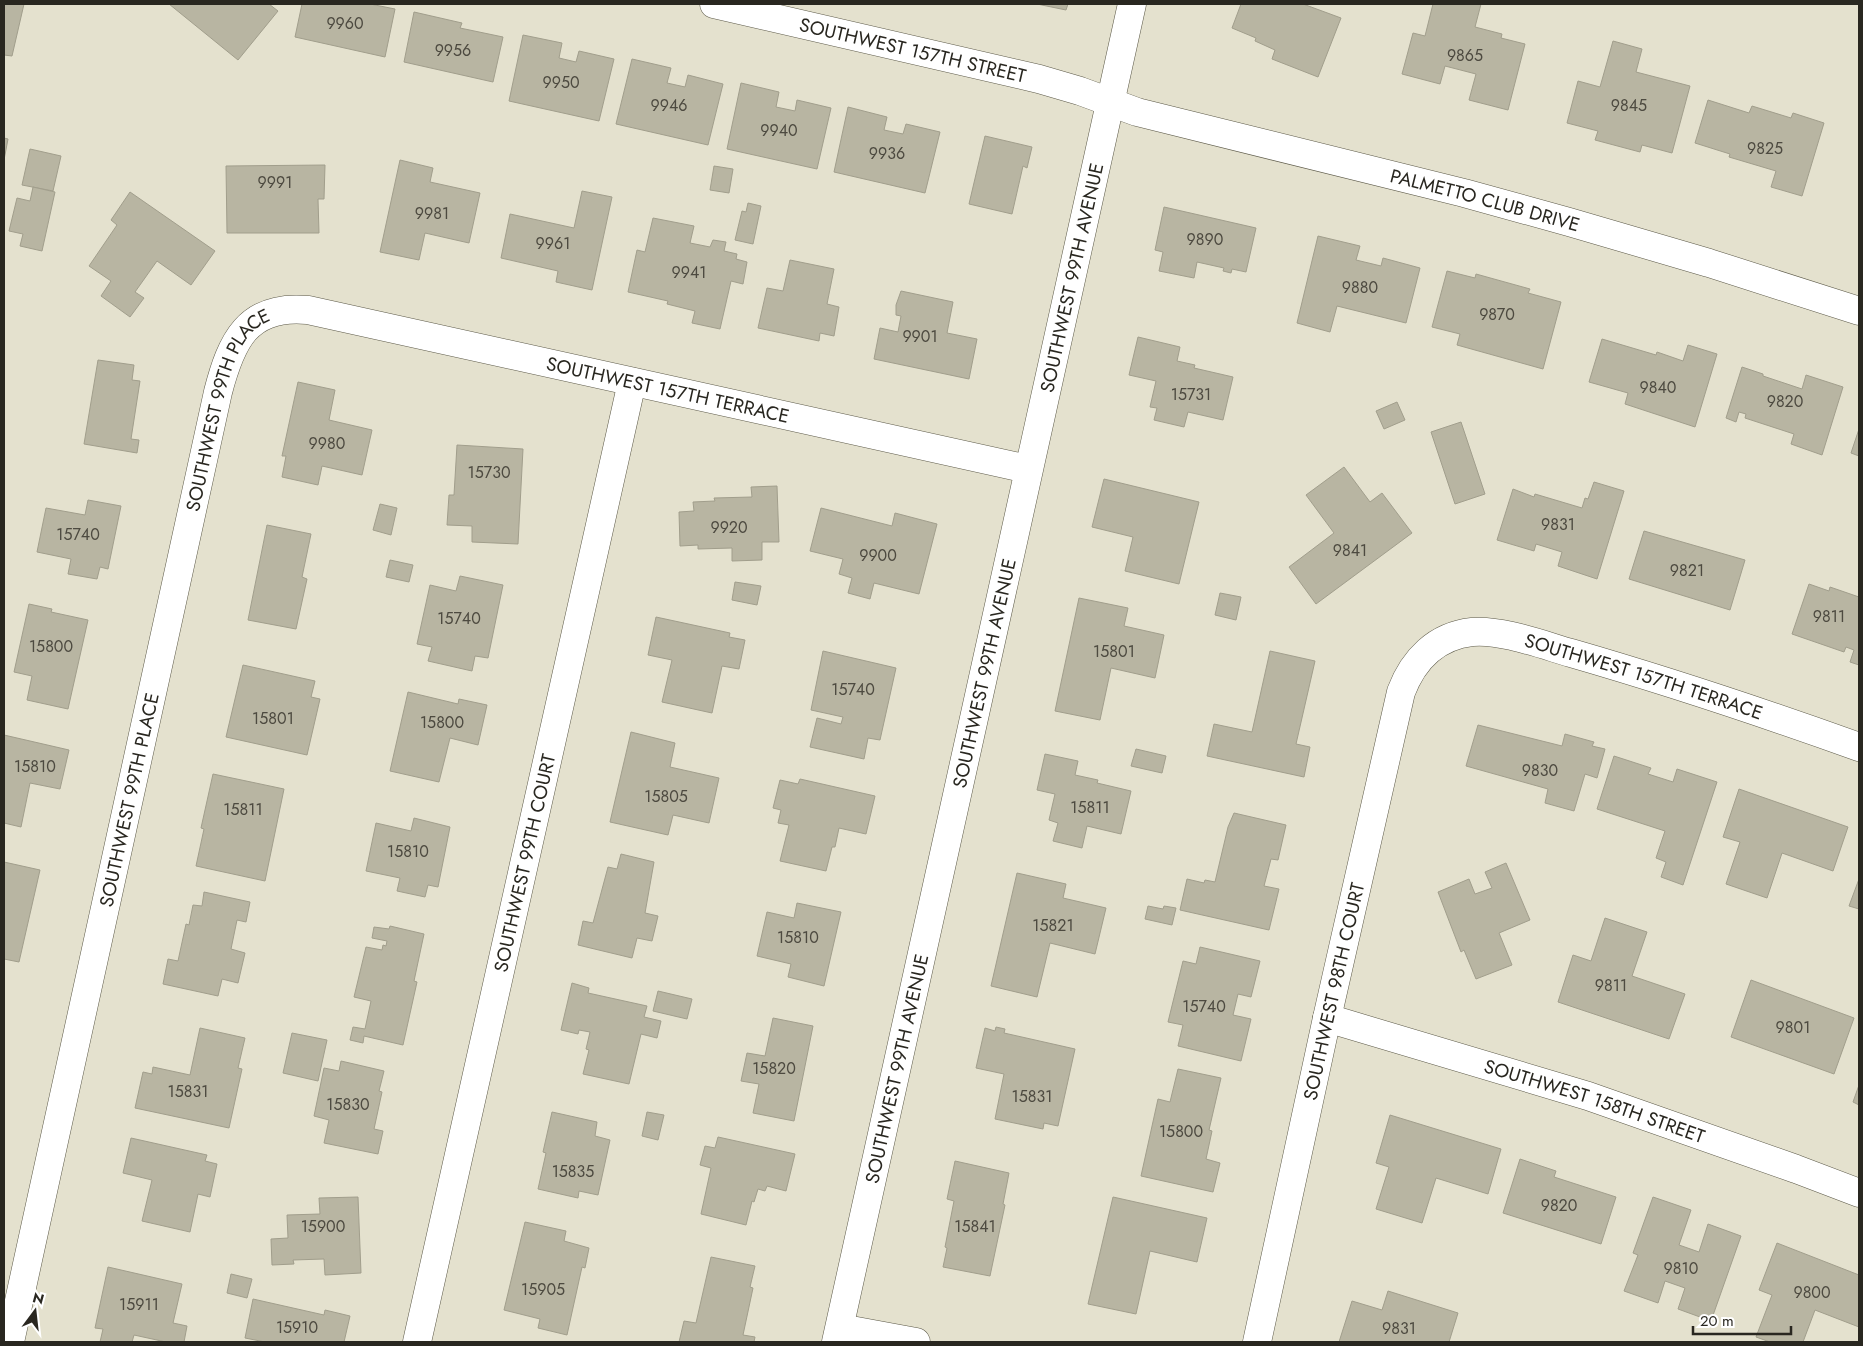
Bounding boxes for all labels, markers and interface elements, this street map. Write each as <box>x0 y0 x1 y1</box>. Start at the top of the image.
street label: SOUTHWEST 157TH STREET <box>797 11 1029 89</box>
house number: 9960 <box>326 12 364 35</box>
house number: 9956 <box>435 39 471 62</box>
house number: 9865 <box>1447 44 1483 67</box>
house number: 9950 <box>542 71 580 94</box>
house number: 9946 <box>651 94 687 117</box>
house number: 9845 <box>1611 94 1647 117</box>
house number: 9940 <box>760 119 798 142</box>
house number: 9825 <box>1747 137 1783 160</box>
house number: 9936 <box>869 142 905 165</box>
street label: SOUTHWEST 99TH AVENUE <box>1033 160 1110 395</box>
street label: PALMETTO CLUB DRIVE <box>1388 162 1583 238</box>
house number: 9991 <box>258 171 292 194</box>
house number: 9981 <box>415 202 449 225</box>
house number: 9890 <box>1187 228 1223 251</box>
house number: 9961 <box>536 232 570 255</box>
house number: 9941 <box>672 261 706 284</box>
house number: 9880 <box>1342 276 1378 299</box>
street label: SOUTHWEST 99TH PLACE <box>179 302 274 514</box>
house number: 9870 <box>1479 303 1515 326</box>
house number: 9901 <box>902 325 938 348</box>
street label: SOUTHWEST 157TH TERRACE <box>544 350 792 429</box>
house number: 9840 <box>1640 376 1676 399</box>
house number: 15731 <box>1171 383 1211 406</box>
house number: 9820 <box>1767 390 1803 413</box>
house number: 9980 <box>309 432 345 455</box>
house number: 15730 <box>468 461 510 484</box>
house number: 9831 <box>1541 513 1575 536</box>
house number: 9920 <box>710 516 748 539</box>
house number: 15740 <box>56 523 100 546</box>
house number: 9841 <box>1333 539 1367 562</box>
house number: 9900 <box>859 544 897 567</box>
street label: SOUTHWEST 99TH AVENUE <box>945 556 1022 790</box>
house number: 9821 <box>1670 559 1704 582</box>
house number: 9811 <box>1813 605 1845 628</box>
house number: 15740 <box>437 607 481 630</box>
street label: SOUTHWEST 157TH TERRACE <box>1522 626 1766 726</box>
house number: 15800 <box>29 635 73 658</box>
house number: 15801 <box>1093 640 1135 663</box>
house number: 15740 <box>831 678 875 701</box>
street label: SOUTHWEST 99TH PLACE <box>92 690 165 909</box>
house number: 15801 <box>252 707 294 730</box>
house number: 15800 <box>420 711 464 734</box>
street label: SOUTHWEST 99TH COURT <box>487 751 562 975</box>
house number: 15810 <box>14 755 56 778</box>
house number: 9830 <box>1522 759 1558 782</box>
house number: 15805 <box>644 785 688 808</box>
house number: 15811 <box>1070 796 1110 819</box>
house number: 15811 <box>223 798 263 821</box>
house number: 15810 <box>387 840 429 863</box>
street label: SOUTHWEST 98TH COURT <box>1296 880 1371 1103</box>
house number: 15821 <box>1032 914 1074 937</box>
house number: 15810 <box>777 926 819 949</box>
street label: SOUTHWEST 99TH AVENUE <box>858 951 935 1186</box>
house number: 9811 <box>1595 974 1627 997</box>
house number: 15740 <box>1182 995 1226 1018</box>
house number: 9801 <box>1776 1016 1810 1039</box>
street label: SOUTHWEST 158TH STREET <box>1481 1052 1709 1150</box>
house number: 15820 <box>752 1057 796 1080</box>
house number: 15831 <box>168 1080 208 1103</box>
house number: 15831 <box>1012 1085 1052 1108</box>
house number: 15830 <box>326 1093 370 1116</box>
house number: 15800 <box>1159 1120 1203 1143</box>
house number: 15835 <box>552 1160 594 1183</box>
house number: 9820 <box>1541 1194 1577 1217</box>
house number: 15900 <box>301 1215 345 1238</box>
house number: 15841 <box>954 1215 996 1238</box>
house number: 9810 <box>1664 1257 1698 1280</box>
house number: 15905 <box>521 1278 565 1301</box>
house number: 9800 <box>1793 1281 1831 1304</box>
north arrow <box>10 1286 60 1336</box>
text: N <box>30 1287 46 1310</box>
house number: 15911 <box>119 1293 159 1316</box>
scale bar <box>1693 1304 1790 1336</box>
text: 20 m <box>1700 1310 1734 1332</box>
house number: 15910 <box>276 1316 318 1339</box>
house number: 9831 <box>1382 1317 1416 1340</box>

